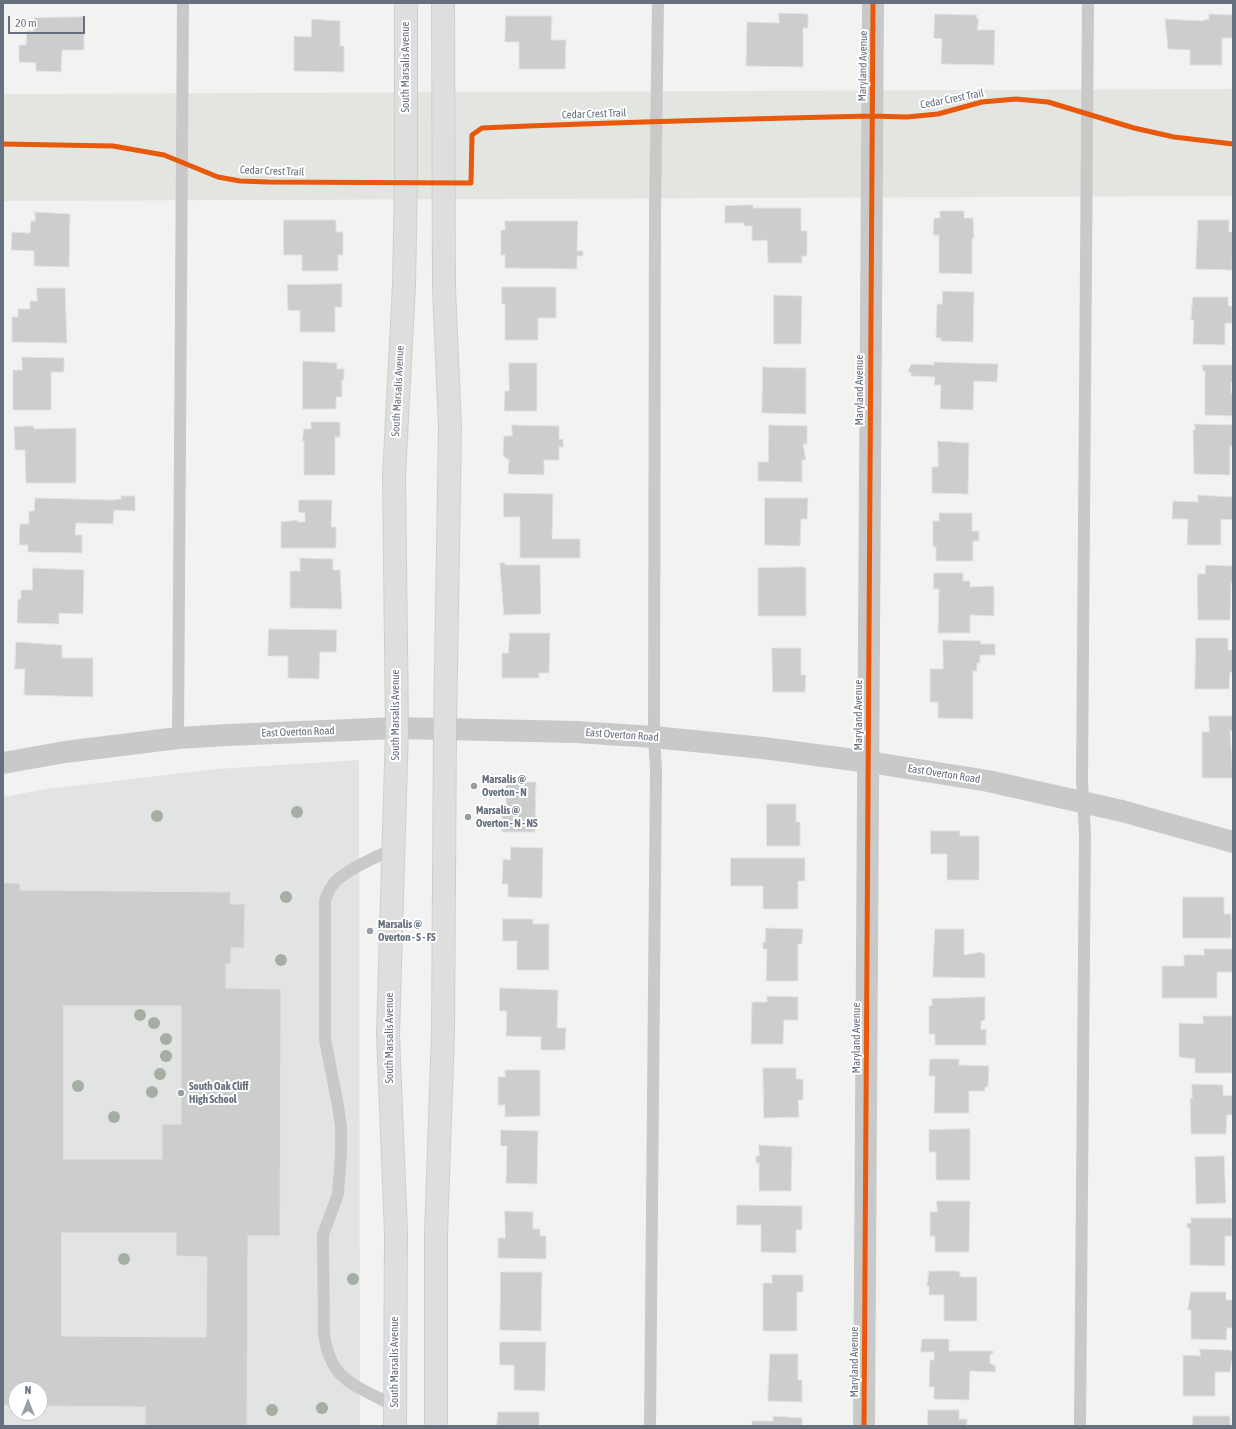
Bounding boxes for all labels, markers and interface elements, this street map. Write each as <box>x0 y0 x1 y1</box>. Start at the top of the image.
scale bar <box>10 8 87 34</box>
text: 20 m <box>15 16 37 30</box>
street label: South Marsalis Avenue <box>399 21 413 113</box>
street label: Maryland Avenue <box>856 30 870 102</box>
street label: Cedar Crest Trail <box>919 86 985 112</box>
street label: Cedar Crest Trail <box>562 106 626 122</box>
street label: Cedar Crest Trail <box>240 163 304 179</box>
street label: South Marsalis Avenue <box>389 345 407 437</box>
street label: Maryland Avenue <box>853 355 867 425</box>
street label: South Marsalis Avenue <box>389 669 403 761</box>
street label: Maryland Avenue <box>852 680 866 750</box>
street label: East Overton Road <box>261 724 335 740</box>
street label: East Overton Road <box>585 726 659 744</box>
street label: East Overton Road <box>907 762 981 786</box>
place label: Marsalis @ Overton - N <box>482 773 527 799</box>
marker: Marsalis @ Overton - N <box>469 781 479 791</box>
place label: Marsalis @ Overton - N - NS <box>476 804 538 830</box>
marker: Marsalis @ Overton - N - NS <box>463 812 473 822</box>
place label: Marsalis @ Overton - S - FS <box>378 918 436 944</box>
marker: Marsalis @ Overton - S - FS <box>365 926 375 936</box>
street label: South Marsalis Avenue <box>383 992 397 1084</box>
street label: Maryland Avenue <box>850 1003 864 1073</box>
place label: South Oak Cliff High School <box>189 1080 248 1106</box>
marker: South Oak Cliff High School <box>176 1088 186 1098</box>
street label: South Marsalis Avenue <box>388 1316 402 1408</box>
street label: Maryland Avenue <box>848 1327 862 1397</box>
north arrow <box>8 1381 48 1421</box>
text: N <box>25 1384 31 1396</box>

